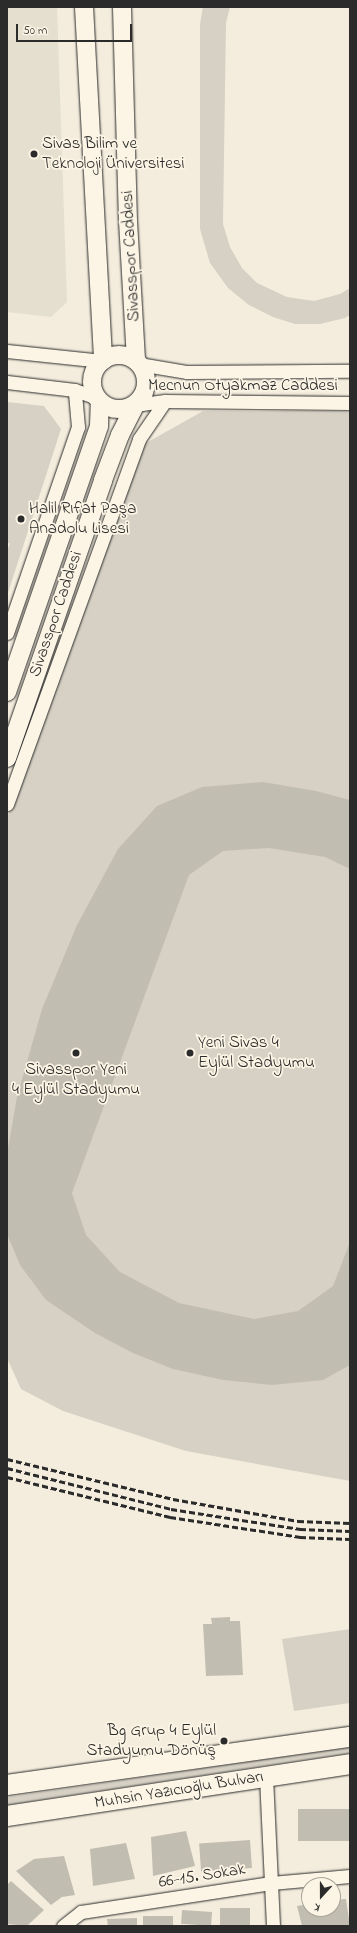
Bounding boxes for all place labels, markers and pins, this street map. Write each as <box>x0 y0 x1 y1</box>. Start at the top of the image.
place label: Sivas Bilim ve Teknoloji Üniversitesi <box>42 134 184 174</box>
marker: Sivas Bilim ve Teknoloji Üniversitesi <box>29 149 39 159</box>
place label: Halil Rıfat Paşa Anadolu Lisesi <box>29 499 136 539</box>
marker: Halil Rıfat Paşa Anadolu Lisesi <box>16 514 26 524</box>
place label: Yeni Sivas 4 Eylül Stadyumu <box>198 1033 315 1073</box>
marker: Sivasspor Yeni 4 Eylül Stadyumu <box>71 1048 81 1058</box>
marker: Yeni Sivas 4 Eylül Stadyumu <box>185 1048 195 1058</box>
place label: Sivasspor Yeni 4 Eylül Stadyumu <box>12 1060 140 1100</box>
place label: Bg Grup 4 Eylül Stadyumu Dönüş <box>86 1721 216 1761</box>
marker: Bg Grup 4 Eylül Stadyumu Dönüş <box>219 1736 229 1746</box>

